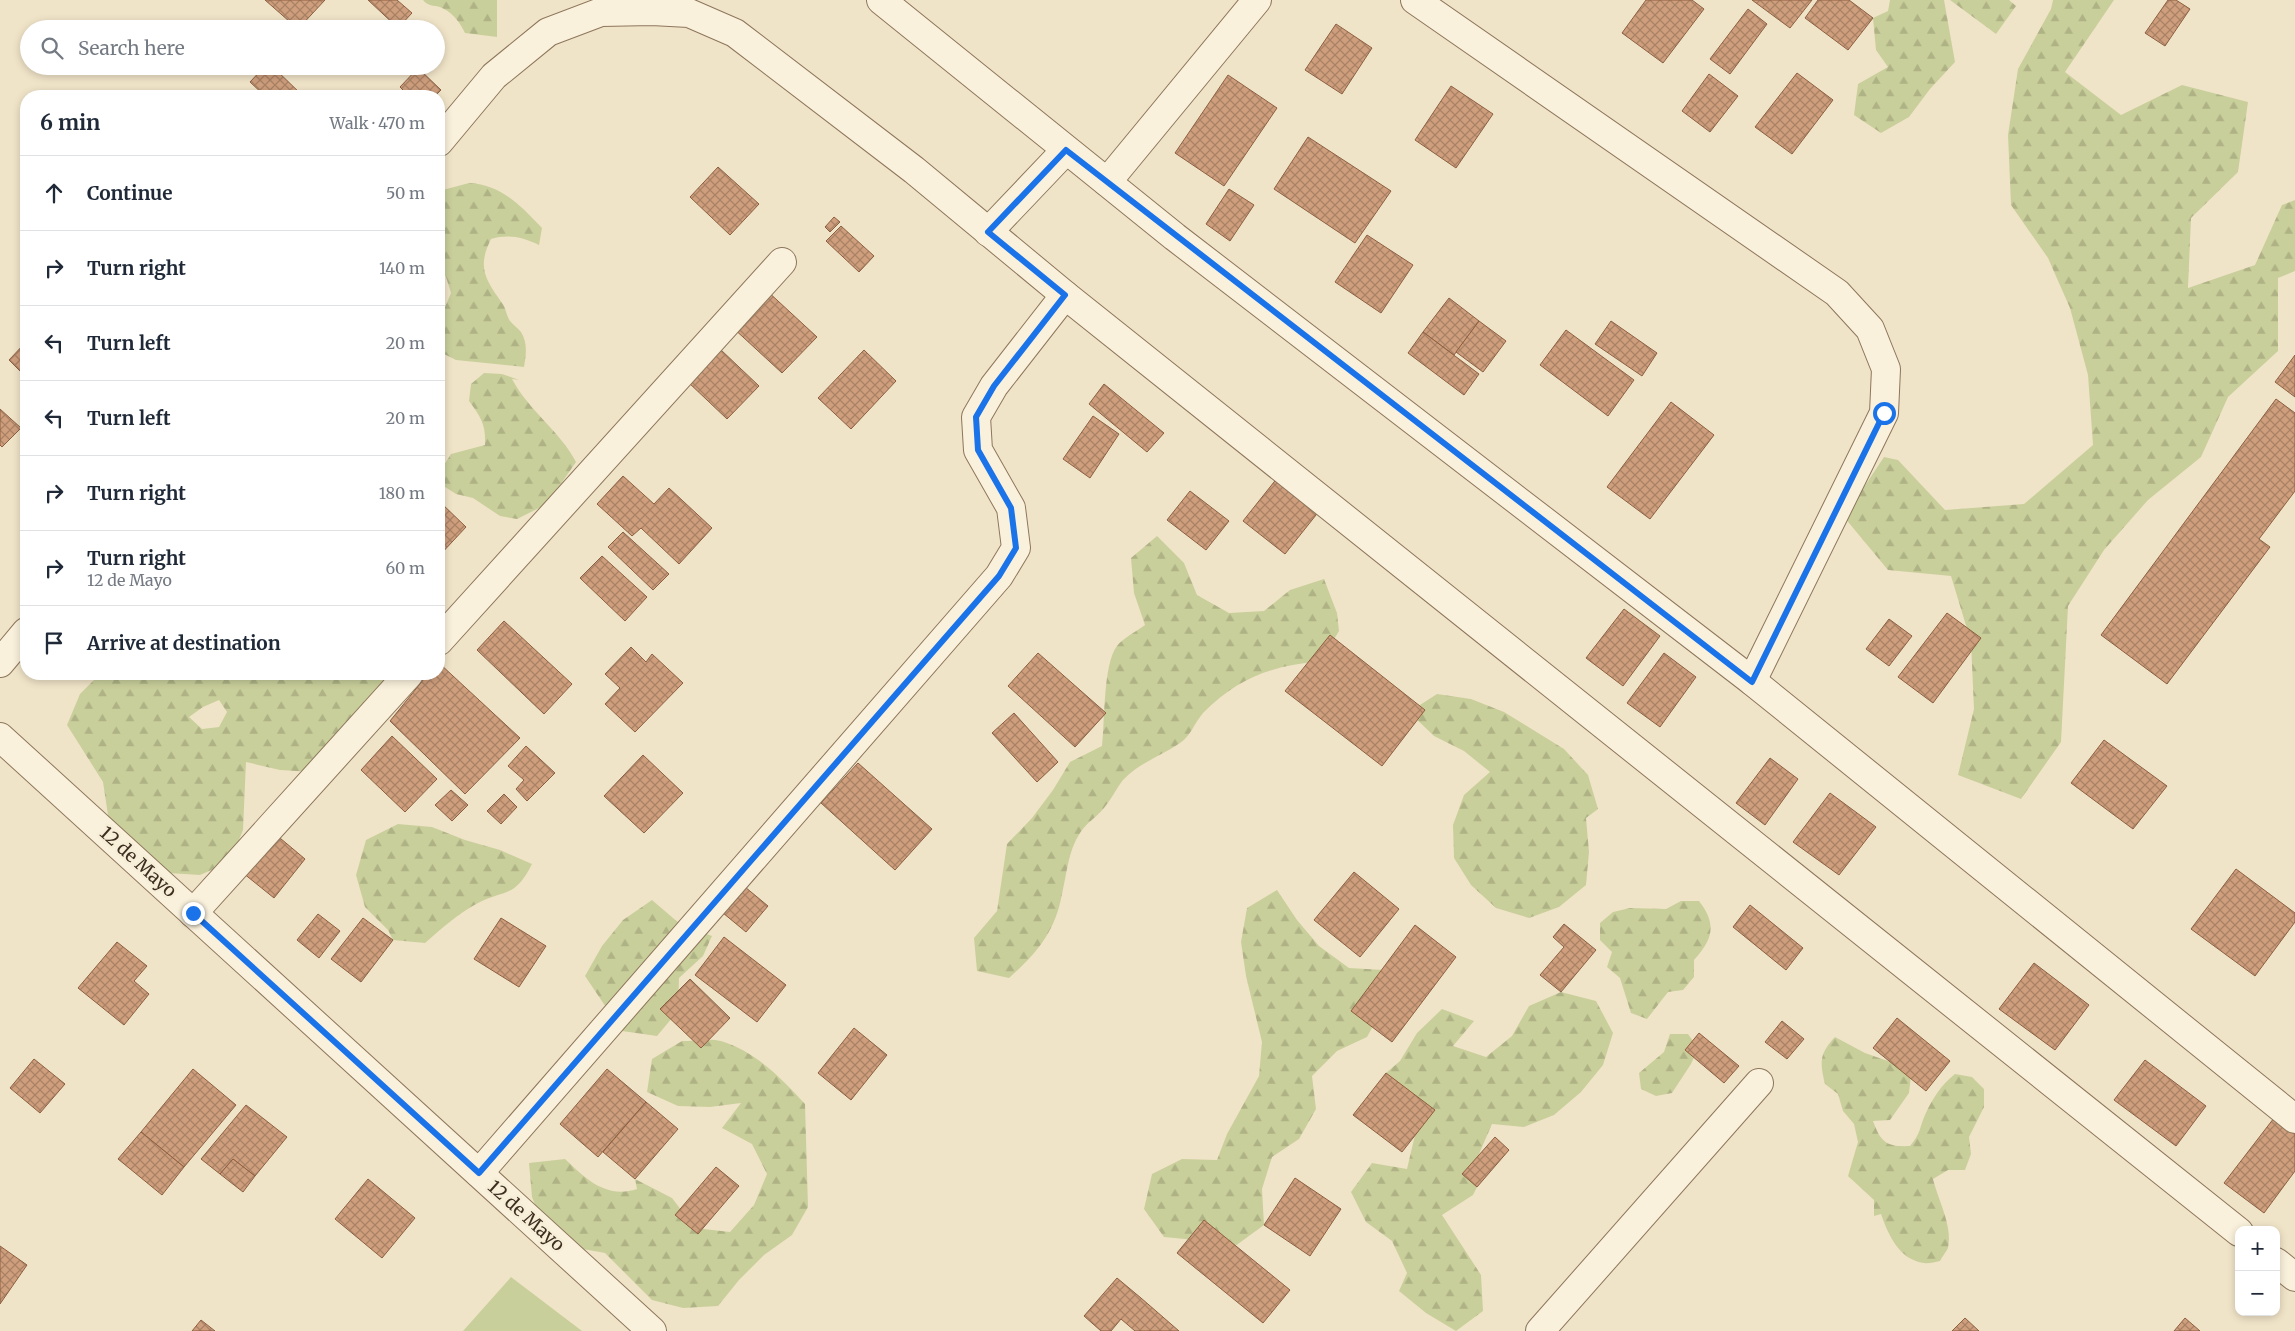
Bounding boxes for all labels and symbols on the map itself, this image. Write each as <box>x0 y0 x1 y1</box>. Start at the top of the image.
route start <box>1873 402 1896 425</box>
street label: 12 de Mayo <box>95 821 182 902</box>
route end <box>182 902 205 925</box>
street label: 12 de Mayo <box>483 1175 570 1256</box>

